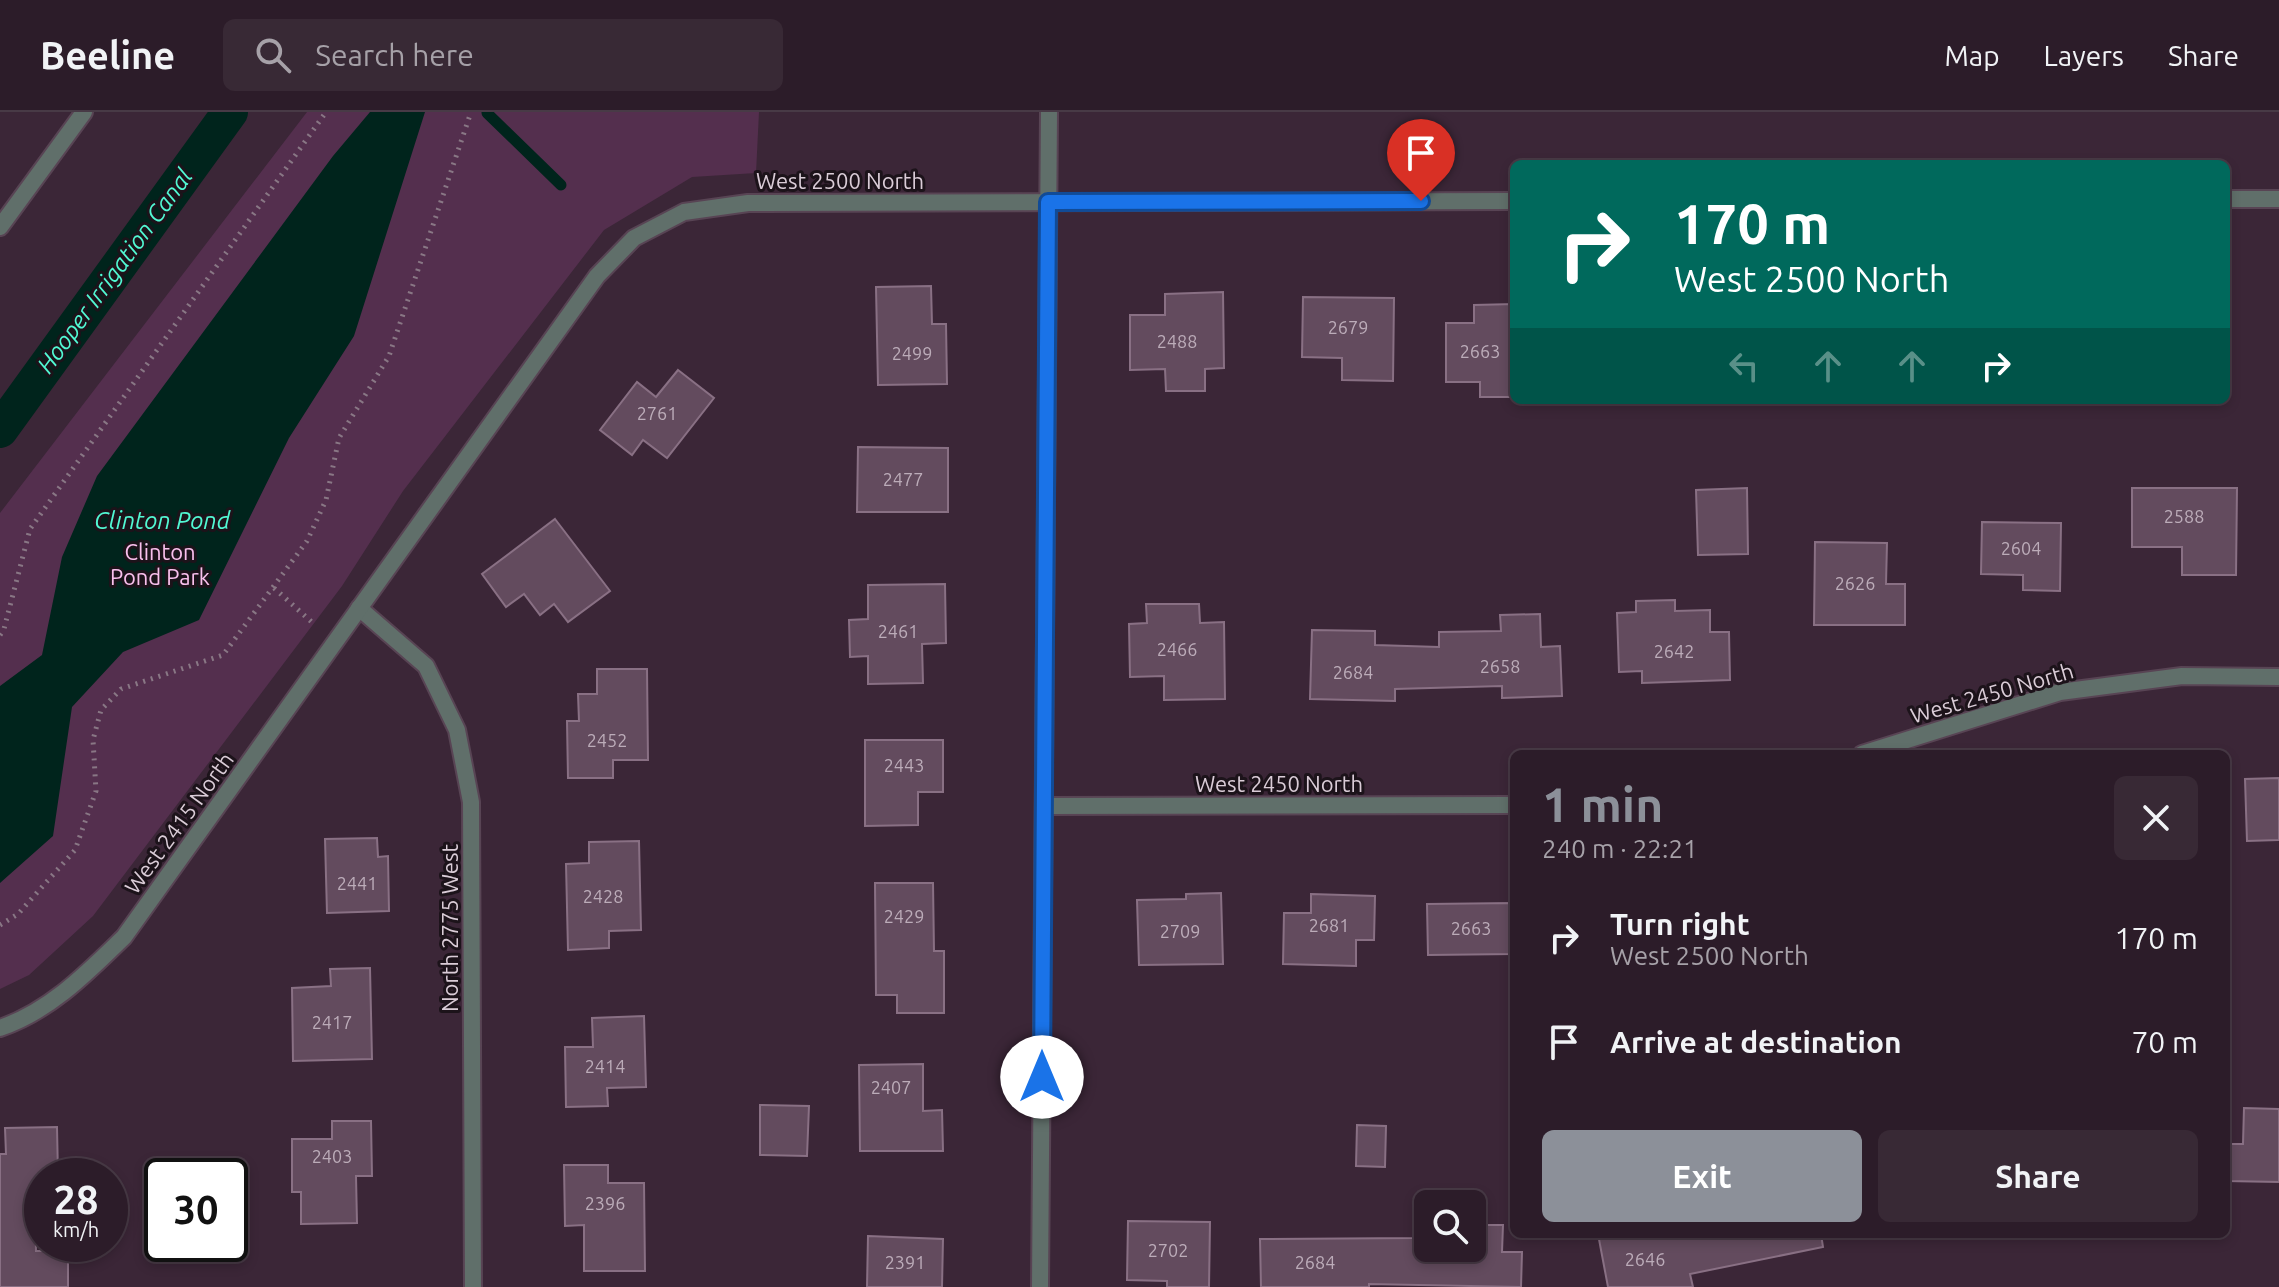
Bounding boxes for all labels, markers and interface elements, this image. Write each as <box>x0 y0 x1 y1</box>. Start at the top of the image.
search box <box>223 19 783 91</box>
icon: search <box>251 33 295 77</box>
text: Beeline <box>40 34 175 76</box>
text: Search here <box>315 38 474 72</box>
text: Map <box>1944 40 2000 71</box>
text: Layers <box>2044 40 2124 71</box>
text: Share <box>2168 40 2239 71</box>
pin <box>1387 119 1455 201</box>
icon: arrive <box>1399 131 1443 175</box>
water label: Hooper Irrigation Canal <box>31 163 198 378</box>
street label: West 2500 North <box>756 168 924 193</box>
icon: right <box>1542 192 1646 296</box>
text: 170 m <box>1674 192 1830 255</box>
text: West 2500 North <box>1674 258 1949 299</box>
house number: 2679 <box>1328 317 1368 337</box>
house number: 2488 <box>1157 331 1197 351</box>
house number: 2663 <box>1460 341 1500 361</box>
house number: 2499 <box>892 343 932 363</box>
icon: left <box>1722 344 1766 388</box>
icon: ahead <box>1806 344 1850 388</box>
icon: ahead <box>1890 344 1934 388</box>
icon: right <box>1974 344 2018 388</box>
house number: 2761 <box>637 403 677 423</box>
house number: 2477 <box>883 469 923 489</box>
house number: 2588 <box>2164 506 2204 526</box>
water label: Clinton Pond <box>94 507 231 534</box>
house number: 2604 <box>2001 538 2041 558</box>
park label: Clinton Pond Park <box>110 539 210 589</box>
house number: 2626 <box>1835 573 1875 593</box>
house number: 2461 <box>878 621 918 641</box>
house number: 2466 <box>1157 639 1197 659</box>
house number: 2642 <box>1654 641 1694 661</box>
house number: 2658 <box>1480 656 1520 676</box>
street label: West 2450 North <box>1908 657 2076 728</box>
house number: 2684 <box>1333 662 1373 682</box>
house number: 2452 <box>587 730 627 750</box>
street label: West 2415 North <box>119 747 238 898</box>
house number: 2443 <box>884 755 924 775</box>
street label: West 2450 North <box>1195 771 1363 796</box>
button: close <box>2114 776 2198 860</box>
text: 1 min <box>1542 777 1663 831</box>
text: 240 m · 22:21 <box>1542 834 1698 863</box>
street label: North 2775 West <box>437 844 462 1012</box>
house number: 2441 <box>337 873 377 893</box>
house number: 2428 <box>583 886 623 906</box>
house number: 2429 <box>884 906 924 926</box>
text: Turn right <box>1610 907 1750 941</box>
house number: 2681 <box>1309 915 1349 935</box>
icon: right <box>1542 916 1586 960</box>
house number: 2663 <box>1451 918 1491 938</box>
house number: 2709 <box>1160 921 1200 941</box>
text: 170 m <box>2114 921 2198 955</box>
text: West 2500 North <box>1610 941 1809 970</box>
house number: 2417 <box>312 1012 352 1032</box>
icon: arrive <box>1542 1020 1586 1064</box>
text: Arrive at destination <box>1610 1025 1902 1059</box>
text: 70 m <box>2131 1025 2198 1059</box>
position arrow <box>1000 1035 1084 1119</box>
house number: 2414 <box>585 1056 625 1076</box>
house number: 2407 <box>871 1077 911 1097</box>
button: Exit <box>1542 1130 1862 1222</box>
button: Share <box>1878 1130 2198 1222</box>
house number: 2403 <box>312 1146 352 1166</box>
speed limit sign: 30 <box>144 1158 248 1262</box>
text: 28 <box>53 1177 99 1222</box>
map controls <box>1414 1190 1486 1262</box>
button: search <box>1414 1190 1486 1262</box>
house number: 2396 <box>585 1193 625 1213</box>
text: km/h <box>53 1218 99 1241</box>
house number: 2702 <box>1148 1240 1188 1260</box>
house number: 2646 <box>1625 1249 1665 1269</box>
house number: 2391 <box>885 1252 925 1272</box>
house number: 2684 <box>1295 1252 1335 1272</box>

